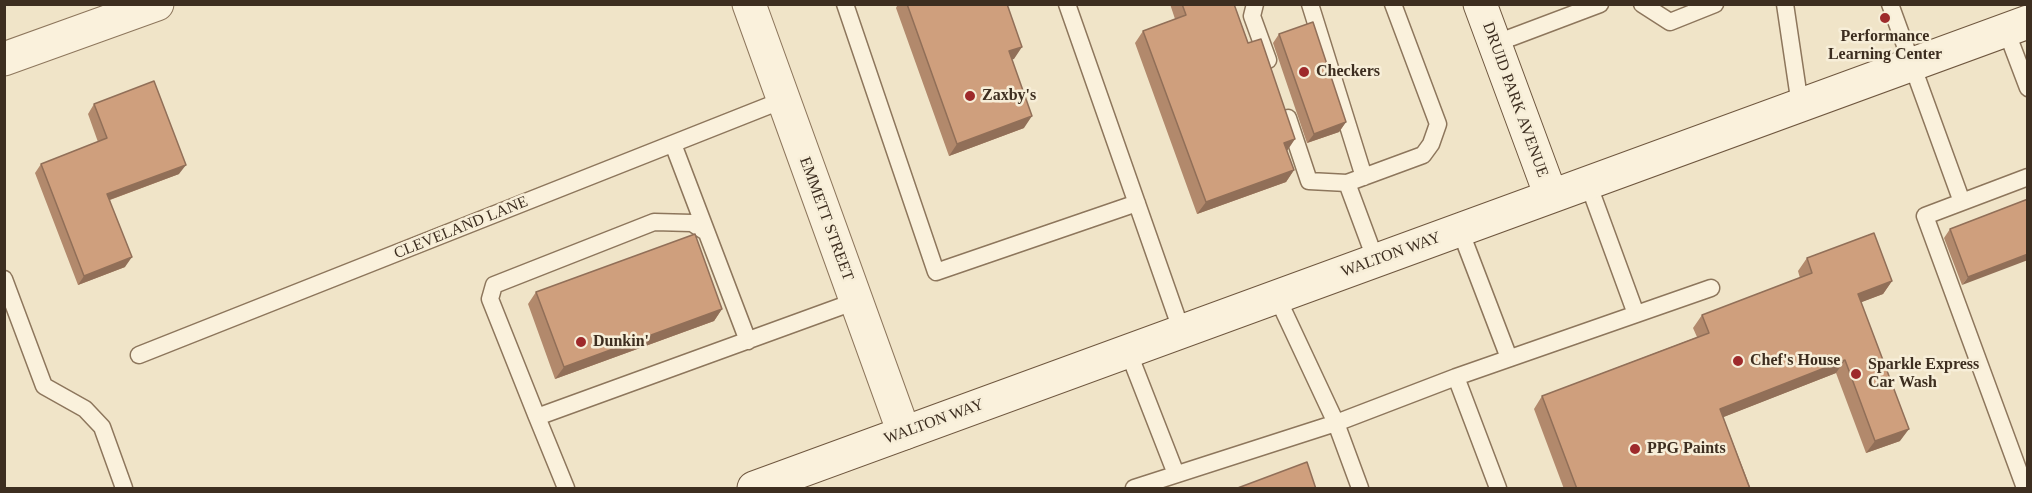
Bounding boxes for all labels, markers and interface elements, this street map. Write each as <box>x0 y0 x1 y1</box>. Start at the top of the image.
marker: Performance Learning Center <box>1878 11 1892 25</box>
street label: DRUID PARK AVENUE <box>1478 20 1552 180</box>
place label: Performance Learning Center <box>1828 27 1942 65</box>
place label: Checkers <box>1316 62 1380 82</box>
marker: Checkers <box>1297 65 1311 79</box>
place label: Zaxby's <box>982 86 1036 106</box>
marker: Zaxby's <box>963 89 977 103</box>
street label: EMMETT STREET <box>795 155 857 283</box>
street label: CLEVELAND LANE <box>391 192 531 264</box>
street label: WALTON WAY <box>1339 228 1443 282</box>
place label: Dunkin' <box>593 332 649 352</box>
marker: Dunkin' <box>574 335 588 349</box>
place label: Chef's House <box>1750 351 1840 371</box>
marker: Chef's House <box>1731 354 1745 368</box>
place label: Sparkle Express Car Wash <box>1868 355 1979 393</box>
marker: Sparkle Express Car Wash <box>1849 367 1863 381</box>
street label: WALTON WAY <box>882 395 986 449</box>
place label: PPG Paints <box>1647 439 1726 459</box>
marker: PPG Paints <box>1628 442 1642 456</box>

